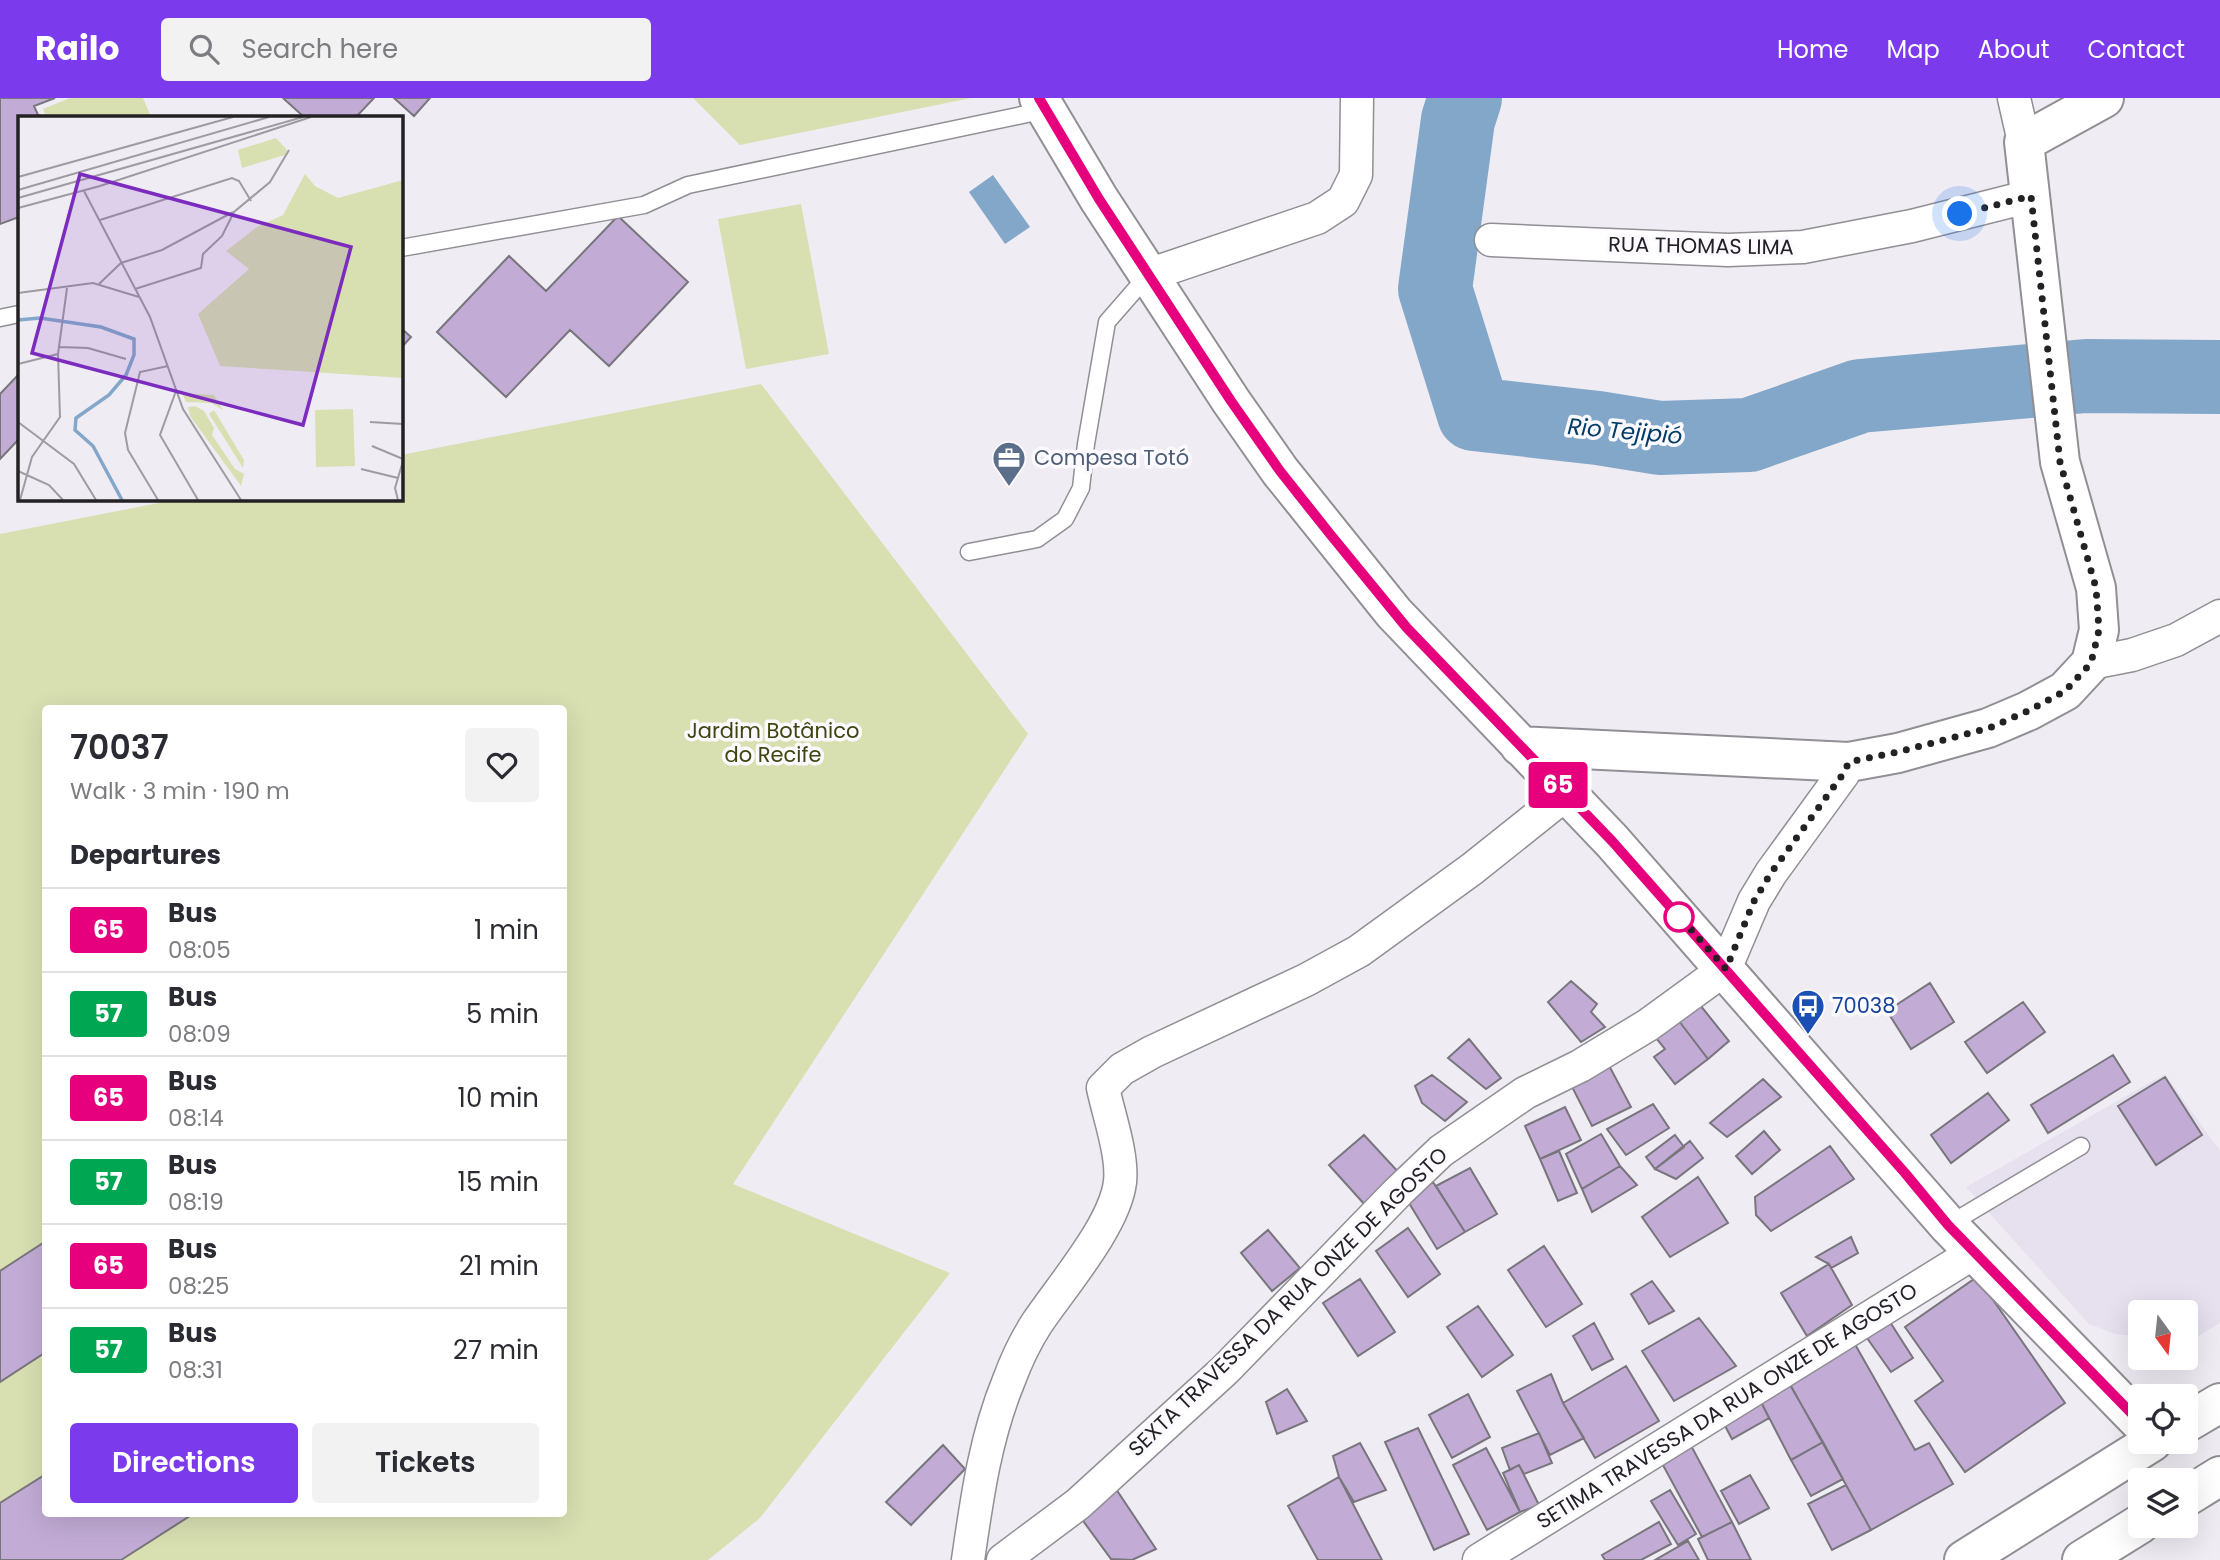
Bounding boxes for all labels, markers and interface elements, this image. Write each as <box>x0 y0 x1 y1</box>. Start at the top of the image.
search box <box>161 18 651 81</box>
text: Railo <box>35 25 119 72</box>
icon: search <box>185 30 223 68</box>
text: Search here <box>241 31 398 67</box>
text: Home <box>1777 33 1849 66</box>
text: Map <box>1887 33 1940 66</box>
text: About <box>1978 33 2049 66</box>
text: Contact <box>2087 33 2185 66</box>
inset map <box>18 116 402 500</box>
your location <box>1942 196 1977 231</box>
street label: RUA THOMAS LIMA <box>1608 229 1794 262</box>
water label: Rio Tejipió <box>1566 410 1684 452</box>
office icon: Compesa Totó <box>990 439 1028 488</box>
place label: Compesa Totó <box>1034 443 1189 472</box>
park label: Jardim Botânico do Recife <box>687 716 859 769</box>
text: 70037 <box>70 724 169 771</box>
button: heart <box>465 728 539 802</box>
line badge: 65 <box>1526 762 1590 808</box>
text: 65 <box>1543 768 1573 801</box>
text: Walk · 3 min · 190 m <box>70 775 290 807</box>
text: Departures <box>70 837 221 873</box>
text: Bus <box>168 895 217 931</box>
unlabelled marker <box>1664 902 1694 932</box>
text: 1 min <box>474 912 539 948</box>
text: 65 <box>93 913 124 946</box>
text: 08:05 <box>168 934 231 966</box>
text: Bus <box>168 979 217 1015</box>
bus stop icon: 70038 <box>1789 987 1827 1036</box>
place label: 70038 <box>1832 991 1895 1020</box>
text: 5 min <box>466 996 539 1032</box>
text: 57 <box>94 997 123 1030</box>
text: 08:09 <box>168 1018 231 1050</box>
text: Bus <box>168 1063 217 1099</box>
text: 10 min <box>458 1080 539 1116</box>
text: 65 <box>93 1081 124 1114</box>
text: 08:14 <box>168 1102 224 1134</box>
street label: SEXTA TRAVESSA DA RUA ONZE DE AGOSTO <box>1122 1141 1454 1463</box>
text: Bus <box>168 1147 217 1183</box>
text: 15 min <box>458 1164 539 1200</box>
text: 57 <box>94 1165 123 1198</box>
text: 08:19 <box>168 1186 224 1218</box>
text: Bus <box>168 1231 217 1267</box>
text: 21 min <box>459 1248 539 1284</box>
text: 65 <box>93 1249 124 1282</box>
text: 08:25 <box>168 1270 230 1302</box>
street label: SETIMA TRAVESSA DA RUA ONZE DE AGOSTO <box>1531 1276 1923 1535</box>
north arrow <box>2128 1300 2198 1370</box>
map controls <box>2128 1300 2198 1538</box>
text: Bus <box>168 1315 217 1351</box>
text: 27 min <box>453 1332 539 1368</box>
text: 57 <box>94 1333 123 1366</box>
text: 08:31 <box>168 1354 223 1386</box>
button: locate <box>2128 1384 2198 1454</box>
button: Directions <box>70 1423 298 1503</box>
button: Tickets <box>312 1423 539 1503</box>
button: layers <box>2128 1468 2198 1538</box>

